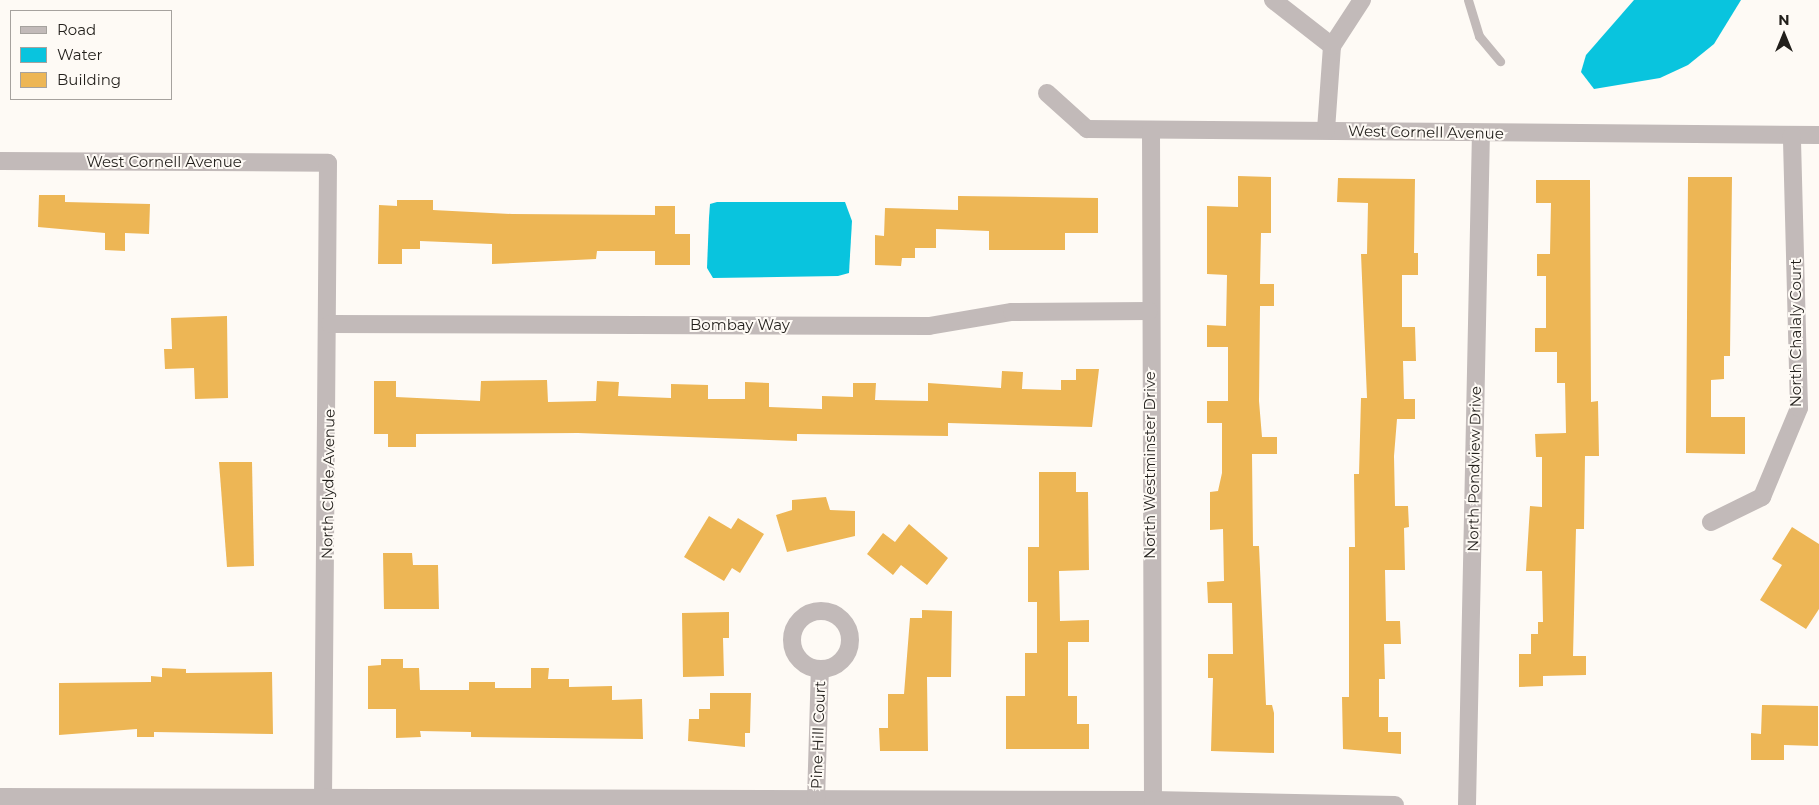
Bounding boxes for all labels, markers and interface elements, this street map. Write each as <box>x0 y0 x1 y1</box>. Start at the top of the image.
legend <box>10 10 172 100</box>
north arrow <box>1759 10 1809 60</box>
text: N <box>1778 11 1790 29</box>
text: Road <box>57 20 96 39</box>
text: Water <box>57 45 103 64</box>
text: Building <box>57 70 121 89</box>
street label: West Cornell Avenue <box>1348 122 1504 142</box>
street label: West Cornell Avenue <box>86 153 242 171</box>
street label: North Chalaly Court <box>1787 259 1805 407</box>
street label: Bombay Way <box>690 316 790 334</box>
street label: North Westminster Drive <box>1141 371 1159 559</box>
street label: North Pondview Drive <box>1464 386 1484 552</box>
street label: North Clyde Avenue <box>318 409 338 559</box>
street label: Pine Hill Court <box>807 681 829 789</box>

